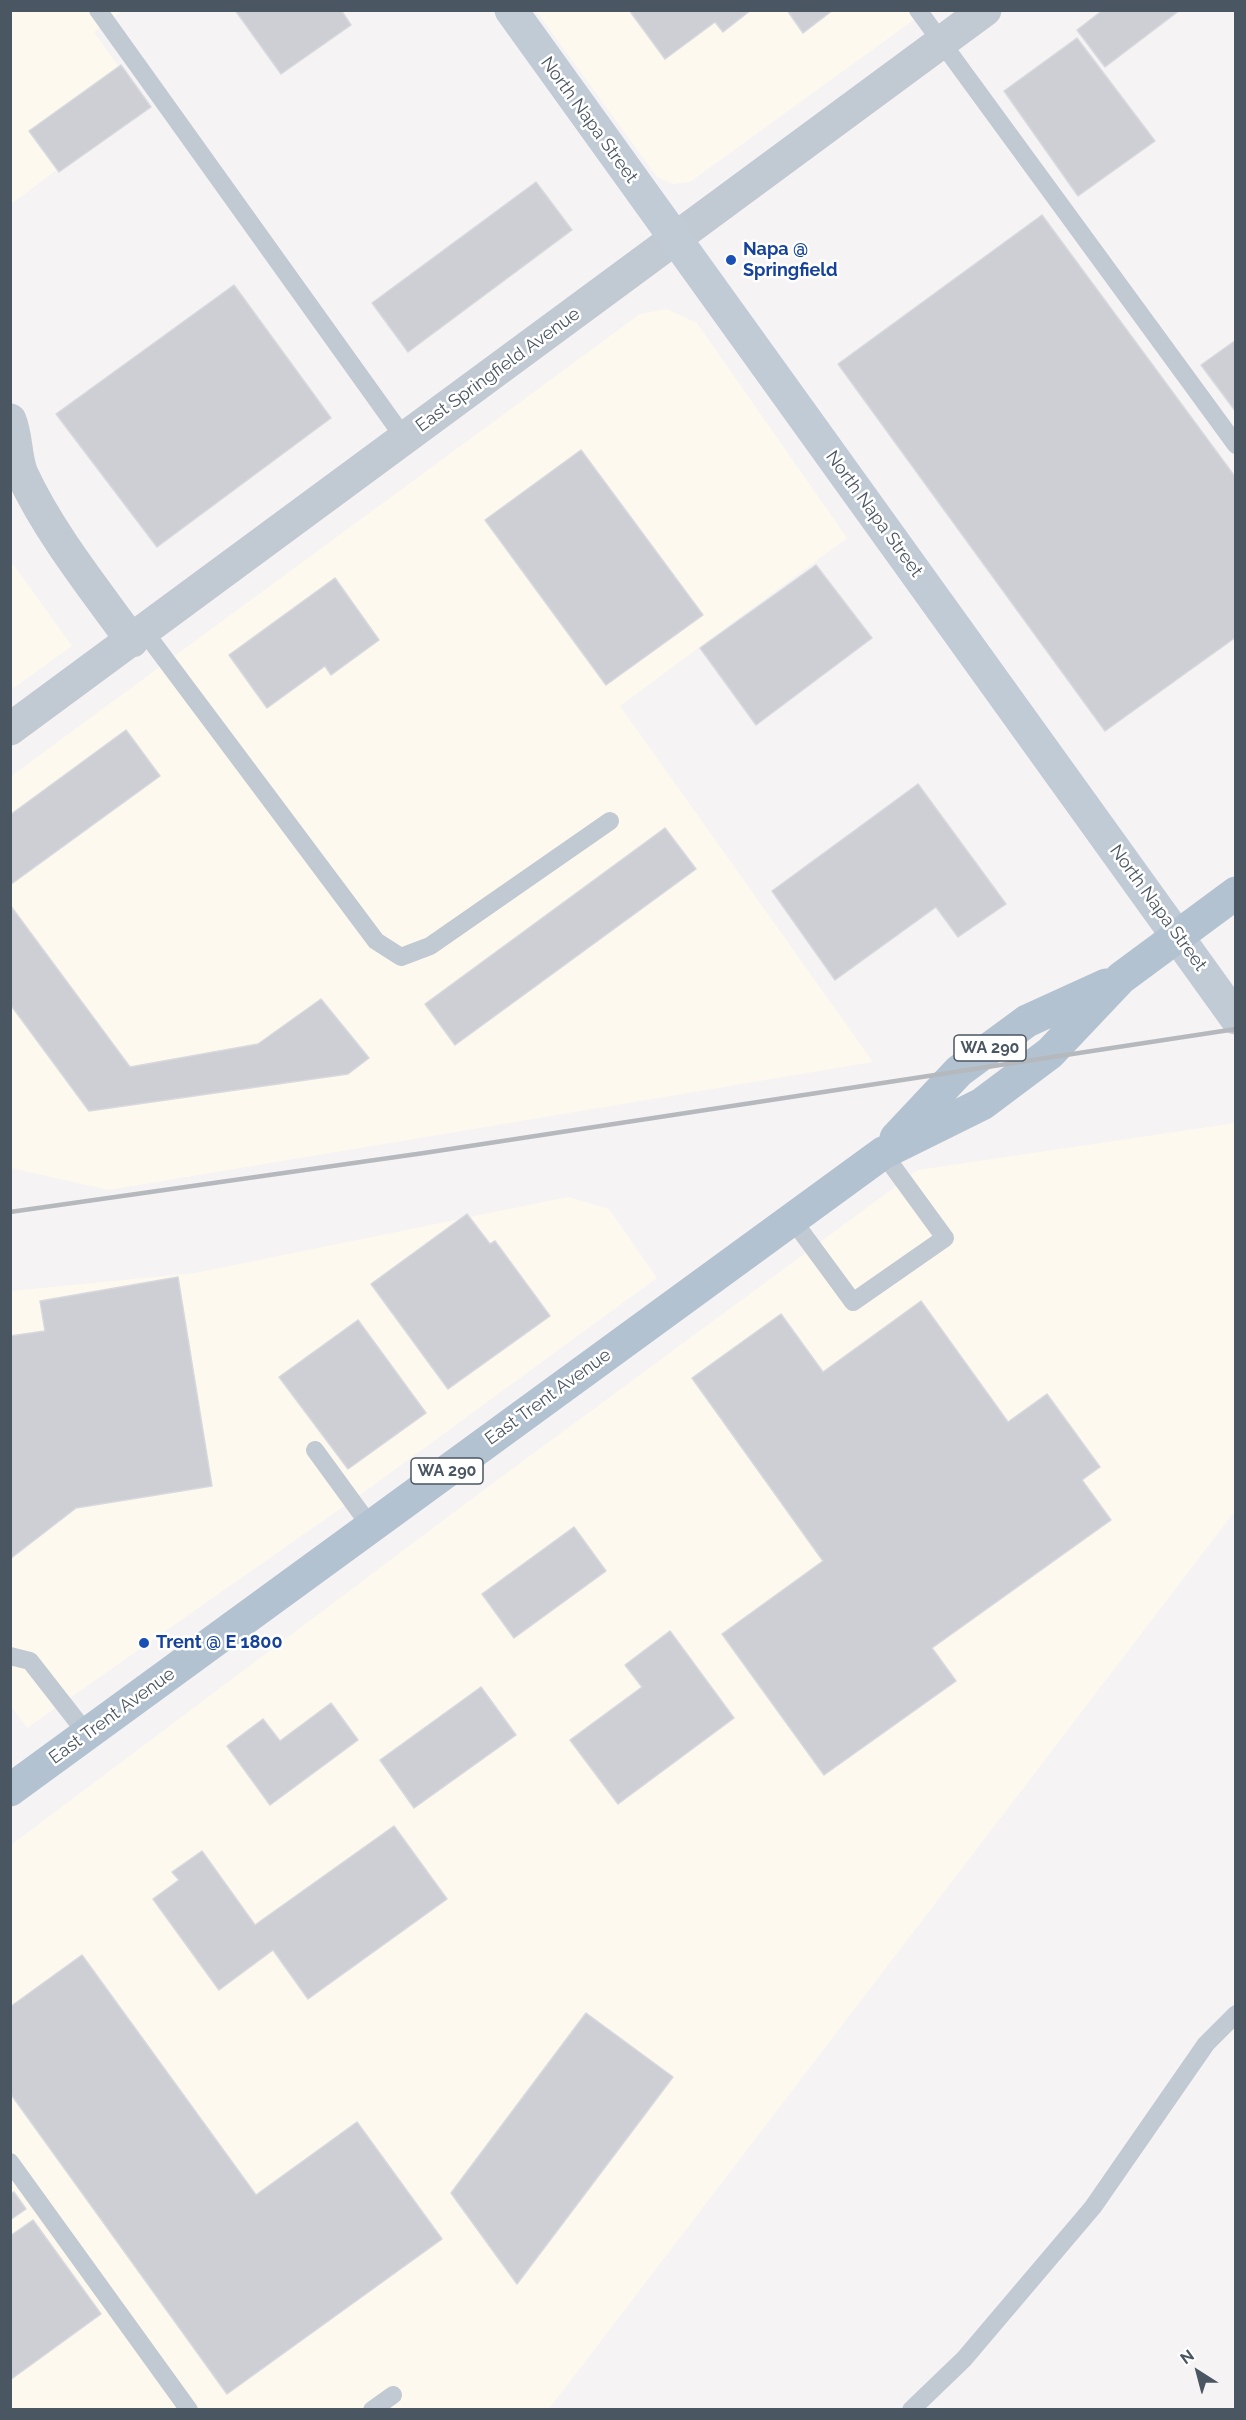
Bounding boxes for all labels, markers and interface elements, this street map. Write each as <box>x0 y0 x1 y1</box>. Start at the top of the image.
street label: North Napa Street <box>536 53 642 187</box>
place label: Napa @ Springfield <box>743 239 838 282</box>
marker: Napa @ Springfield <box>724 253 738 267</box>
street label: East Springfield Avenue <box>412 303 584 437</box>
street label: North Napa Street <box>821 447 927 581</box>
street label: North Napa Street <box>1105 841 1211 975</box>
road number: WA 290 <box>954 1035 1026 1061</box>
street label: East Trent Avenue <box>481 1344 615 1450</box>
road number: WA 290 <box>411 1458 483 1484</box>
place label: Trent @ E 1800 <box>156 1632 282 1654</box>
marker: Trent @ E 1800 <box>137 1636 151 1650</box>
street label: East Trent Avenue <box>45 1663 179 1769</box>
north arrow <box>1168 2342 1228 2402</box>
text: N <box>1177 2346 1198 2368</box>

